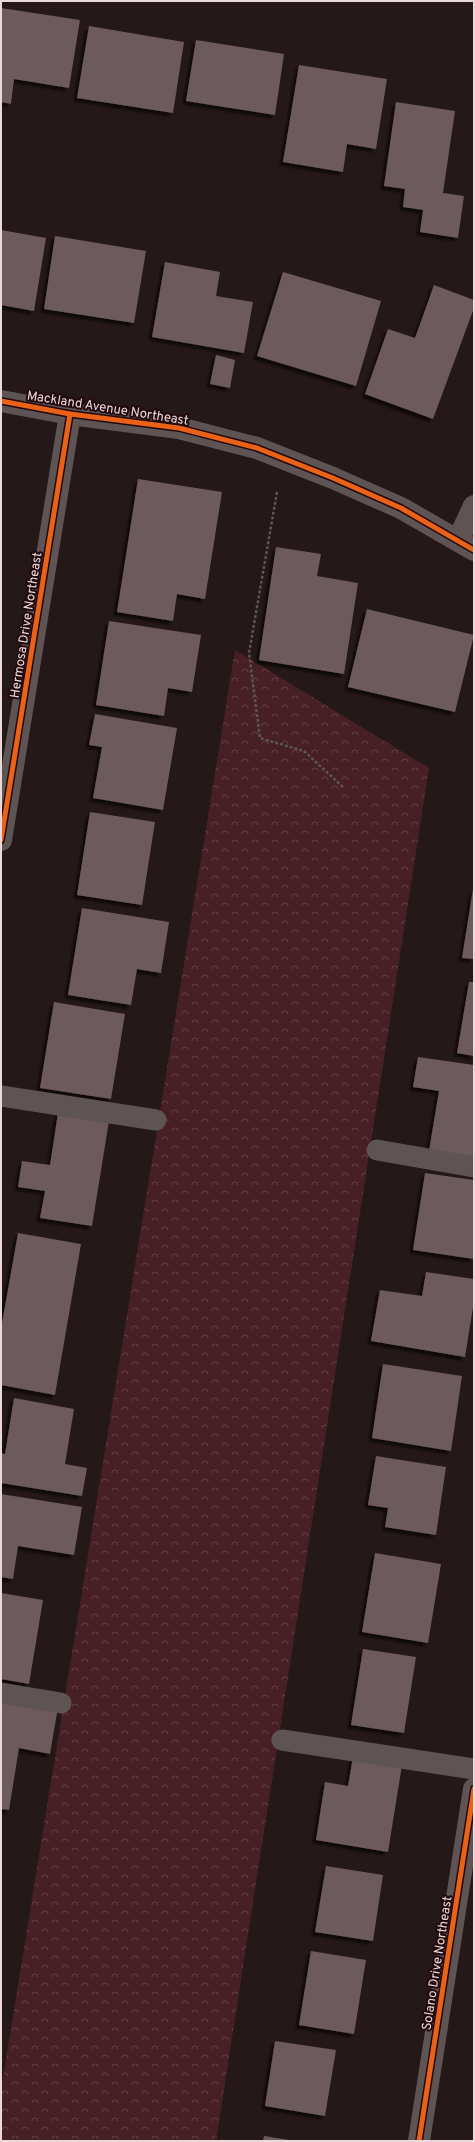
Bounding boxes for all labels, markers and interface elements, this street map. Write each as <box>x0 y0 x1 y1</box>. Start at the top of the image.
street label: Mackland Avenue Northeast <box>26 388 190 430</box>
street label: Hermosa Drive Northeast <box>8 551 46 700</box>
street label: Solano Drive Northeast <box>419 1895 456 2031</box>

